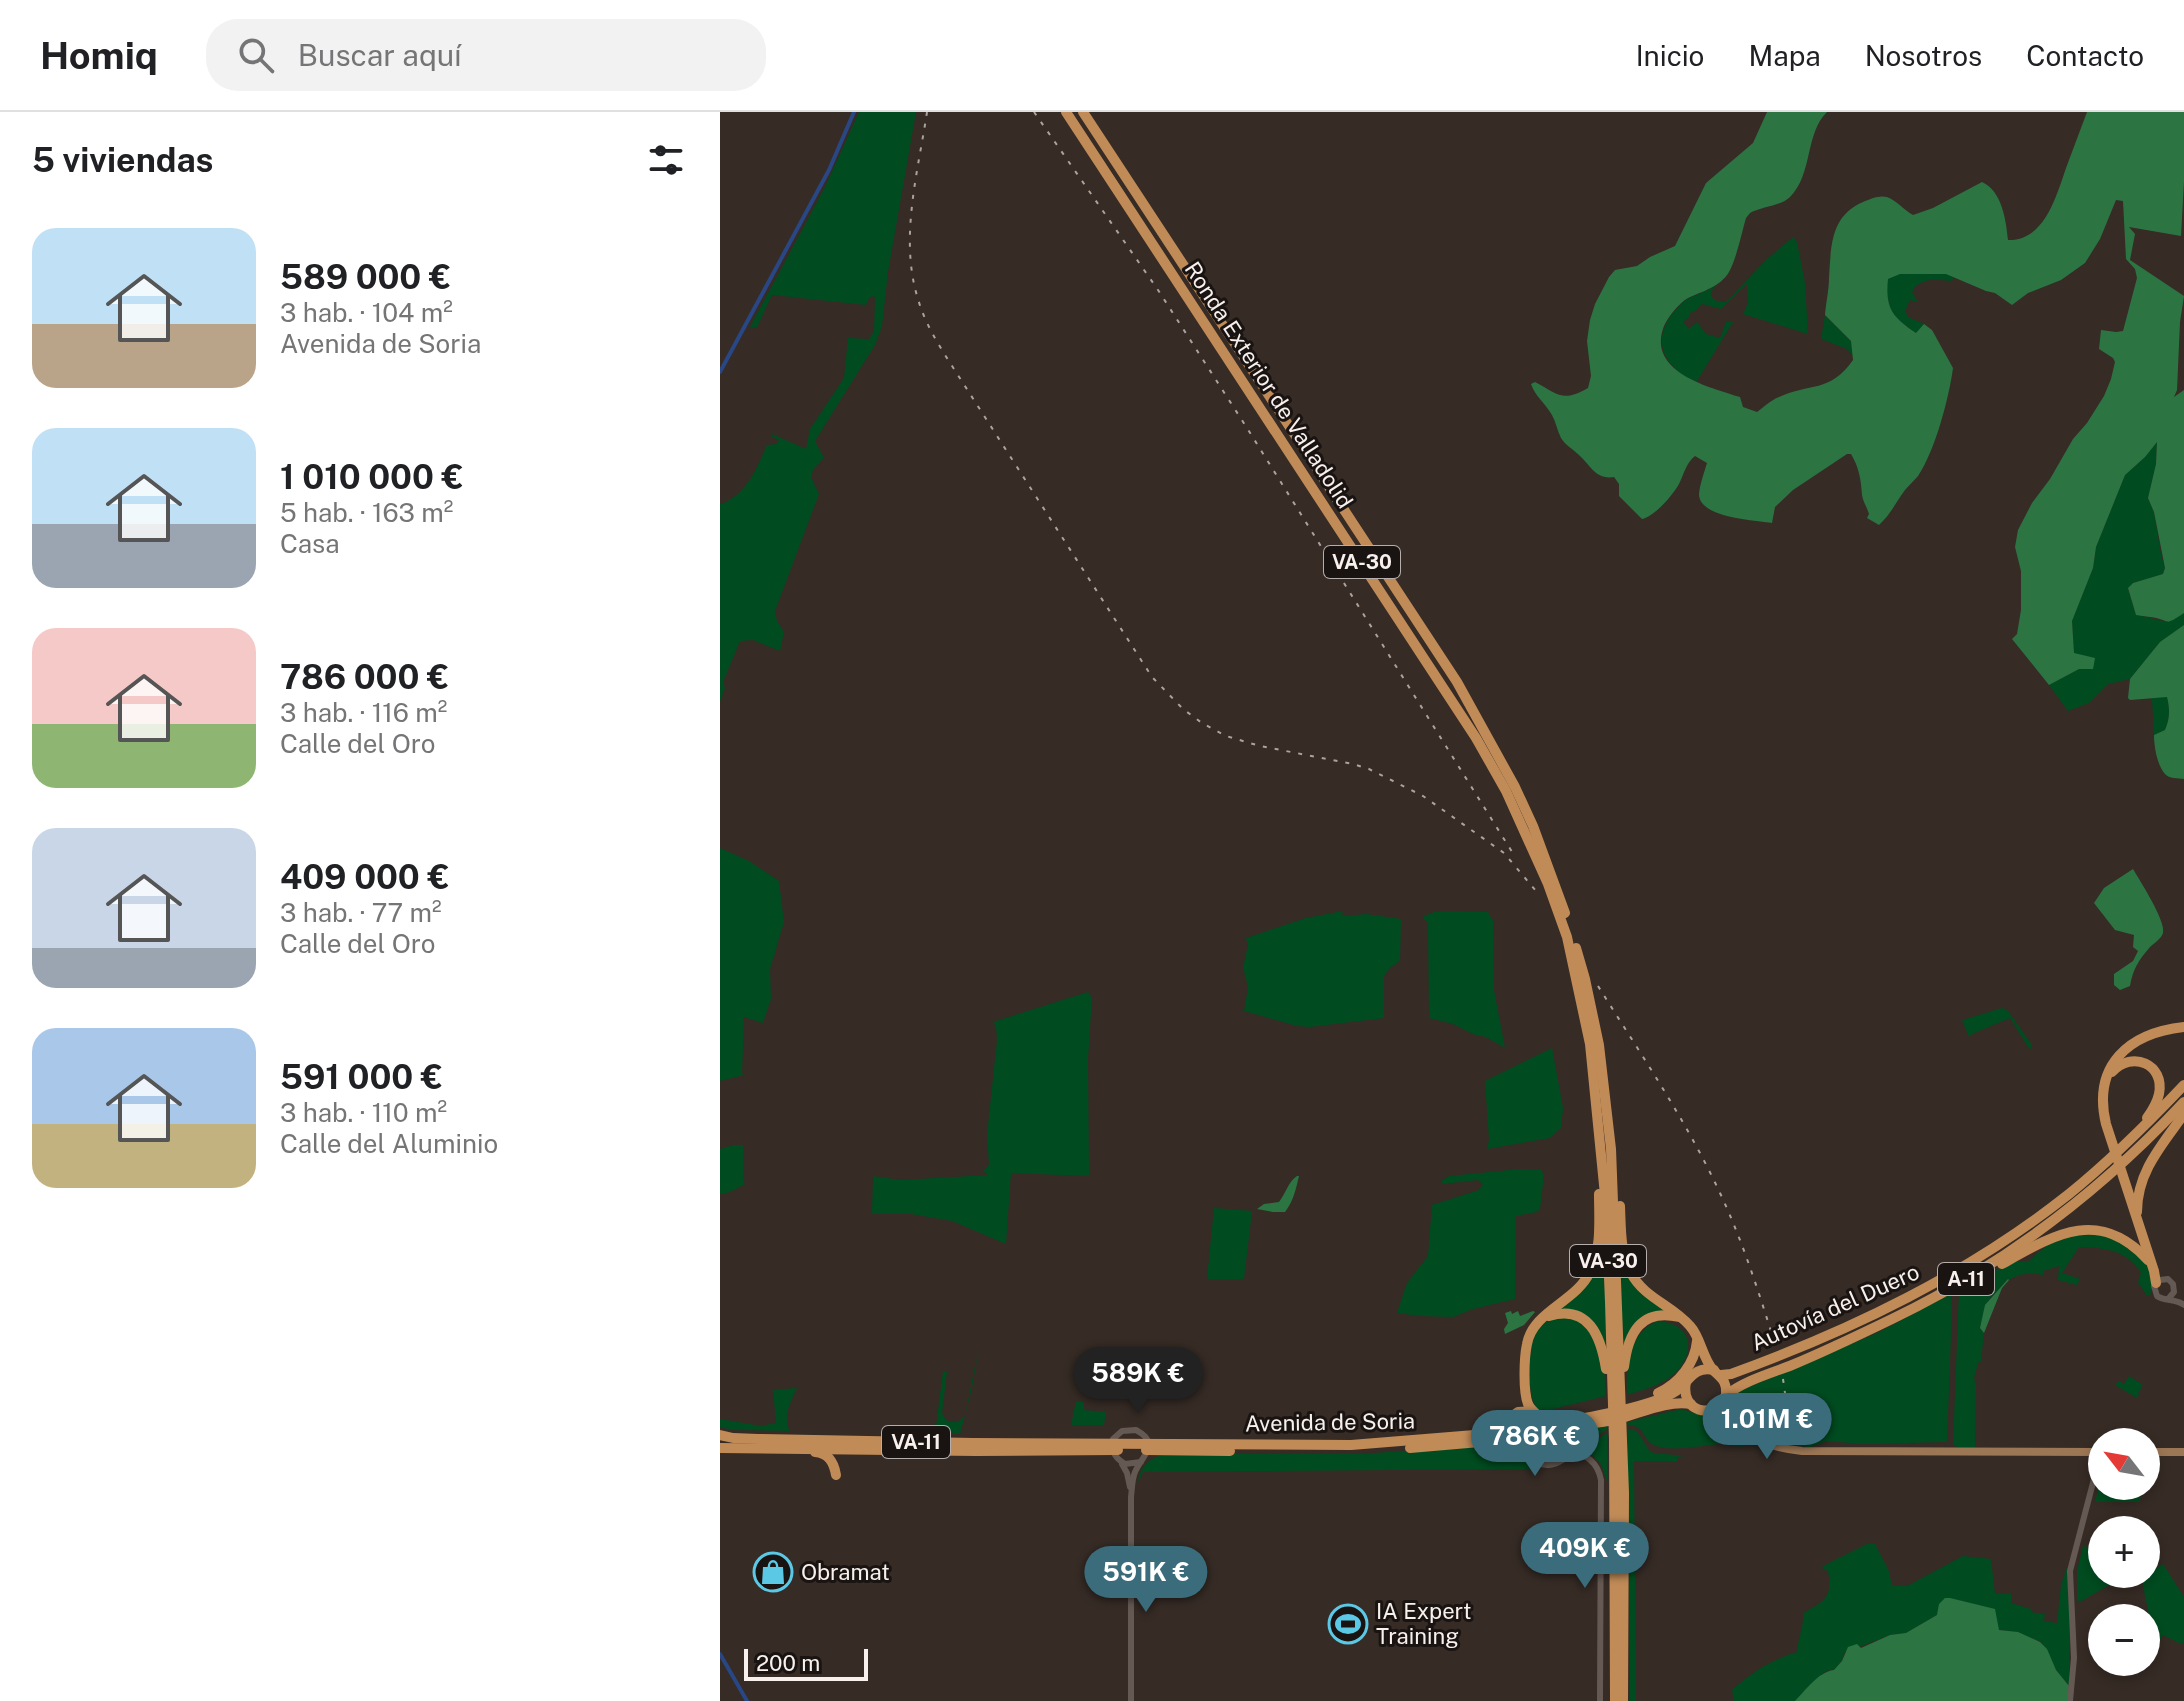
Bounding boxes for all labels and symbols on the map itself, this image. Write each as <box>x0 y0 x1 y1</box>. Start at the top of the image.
street label: Ronda Exterior de Valladolid <box>1180 257 1358 513</box>
road number: VA-30 <box>1324 546 1400 578</box>
road number: VA-30 <box>1570 1245 1646 1277</box>
street label: Autovía del Duero <box>1747 1258 1923 1356</box>
road number: A-11 <box>1938 1263 1994 1295</box>
pin: 589K € <box>1073 1347 1203 1415</box>
pin: 1.01M € <box>1693 1393 1841 1461</box>
street label: Avenida de Soria <box>1245 1408 1415 1436</box>
pin: 786K € <box>1470 1410 1600 1478</box>
road number: VA-11 <box>882 1426 950 1458</box>
north arrow <box>2088 1428 2160 1500</box>
pin: 409K € <box>1520 1522 1650 1590</box>
pin: 591K € <box>1081 1546 1211 1614</box>
shop icon: Obramat <box>752 1551 794 1593</box>
place label: Obramat <box>801 1559 890 1585</box>
place label: IA Expert Training <box>1376 1598 1471 1649</box>
sports icon: IA Expert Training <box>1327 1603 1369 1645</box>
scale bar <box>744 1645 868 1681</box>

